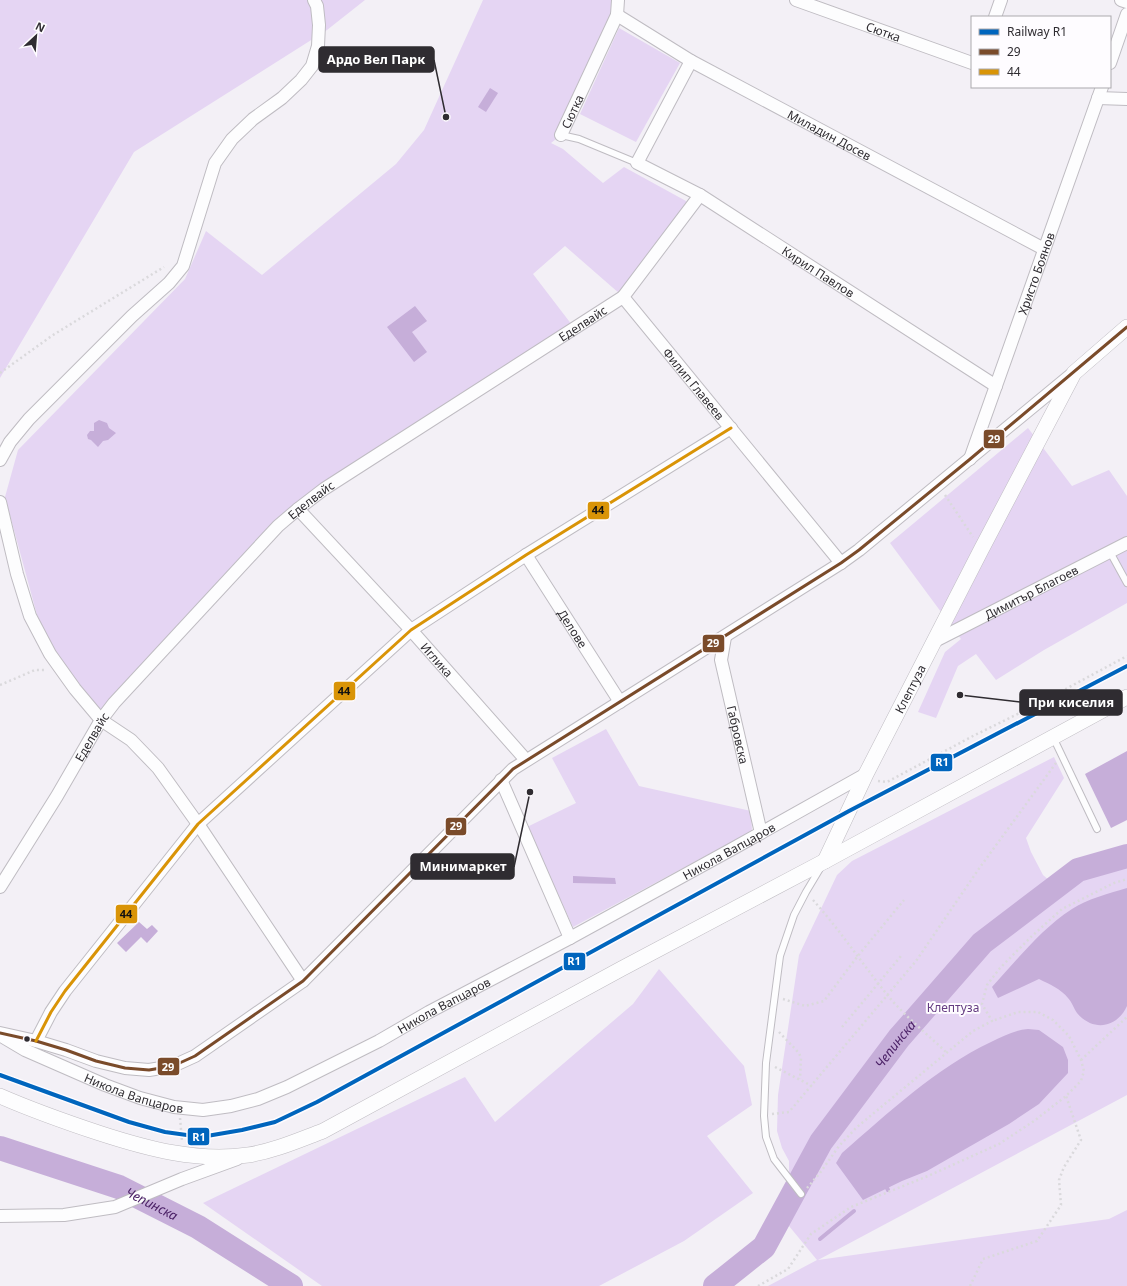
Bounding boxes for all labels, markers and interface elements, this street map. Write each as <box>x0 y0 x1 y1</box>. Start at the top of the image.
north arrow <box>16 16 56 56</box>
legend <box>971 16 1111 88</box>
street label: Сютка <box>864 17 903 45</box>
text: N <box>33 18 48 35</box>
text: Railway R1 <box>1007 23 1067 40</box>
text: 29 <box>1007 43 1021 60</box>
callout: Ардо Вел Парк <box>319 47 434 72</box>
text: Ардо Вел Парк <box>327 50 425 68</box>
text: 44 <box>1007 63 1021 80</box>
street label: Сютка <box>557 92 587 131</box>
street label: Миладин Досев <box>785 106 874 164</box>
street label: Христо Боянов <box>1013 230 1058 317</box>
street label: Кирил Павлов <box>779 242 858 301</box>
street label: Еделвайс <box>555 301 610 345</box>
street label: Филип Главеев <box>659 344 729 423</box>
line badge: 29 <box>983 429 1005 449</box>
text: 29 <box>988 431 1000 446</box>
street label: Еделвайс <box>284 476 337 523</box>
line badge: 44 <box>587 501 610 520</box>
text: 44 <box>592 502 605 517</box>
street label: Димитър Благоев <box>981 561 1081 623</box>
street label: Делове <box>554 606 592 651</box>
line badge: 29 <box>702 634 725 653</box>
text: 29 <box>707 635 719 650</box>
street label: Иглика <box>417 638 457 681</box>
street label: Клептуза <box>890 661 929 716</box>
line badge: 44 <box>333 681 356 701</box>
text: 44 <box>338 683 351 698</box>
callout: При киселия <box>1020 690 1122 715</box>
text: При киселия <box>1028 693 1114 711</box>
street label: Габровска <box>723 704 753 766</box>
street label: Еделвайс <box>70 708 113 764</box>
line badge: R1 <box>930 753 953 772</box>
text: R1 <box>935 754 949 769</box>
line badge: 29 <box>445 817 467 836</box>
text: 29 <box>450 818 462 833</box>
street label: Никола Вапцаров <box>679 818 778 883</box>
callout: Минимаркет <box>411 854 514 879</box>
text: Минимаркет <box>420 857 507 875</box>
line badge: 44 <box>115 904 138 924</box>
text: 44 <box>120 906 133 921</box>
line badge: R1 <box>563 952 586 971</box>
text: R1 <box>567 953 581 968</box>
street label: Никола Вапцаров <box>394 973 493 1037</box>
park label: Клептуза <box>927 999 979 1016</box>
water label: Чепинска <box>871 1016 920 1072</box>
unlabelled marker <box>22 1034 32 1044</box>
line badge: 29 <box>157 1057 180 1076</box>
text: 29 <box>162 1059 174 1074</box>
street label: Никола Вапцаров <box>82 1069 184 1116</box>
line badge: R1 <box>187 1127 210 1146</box>
text: R1 <box>192 1129 206 1144</box>
water label: Чепинска <box>123 1183 182 1225</box>

